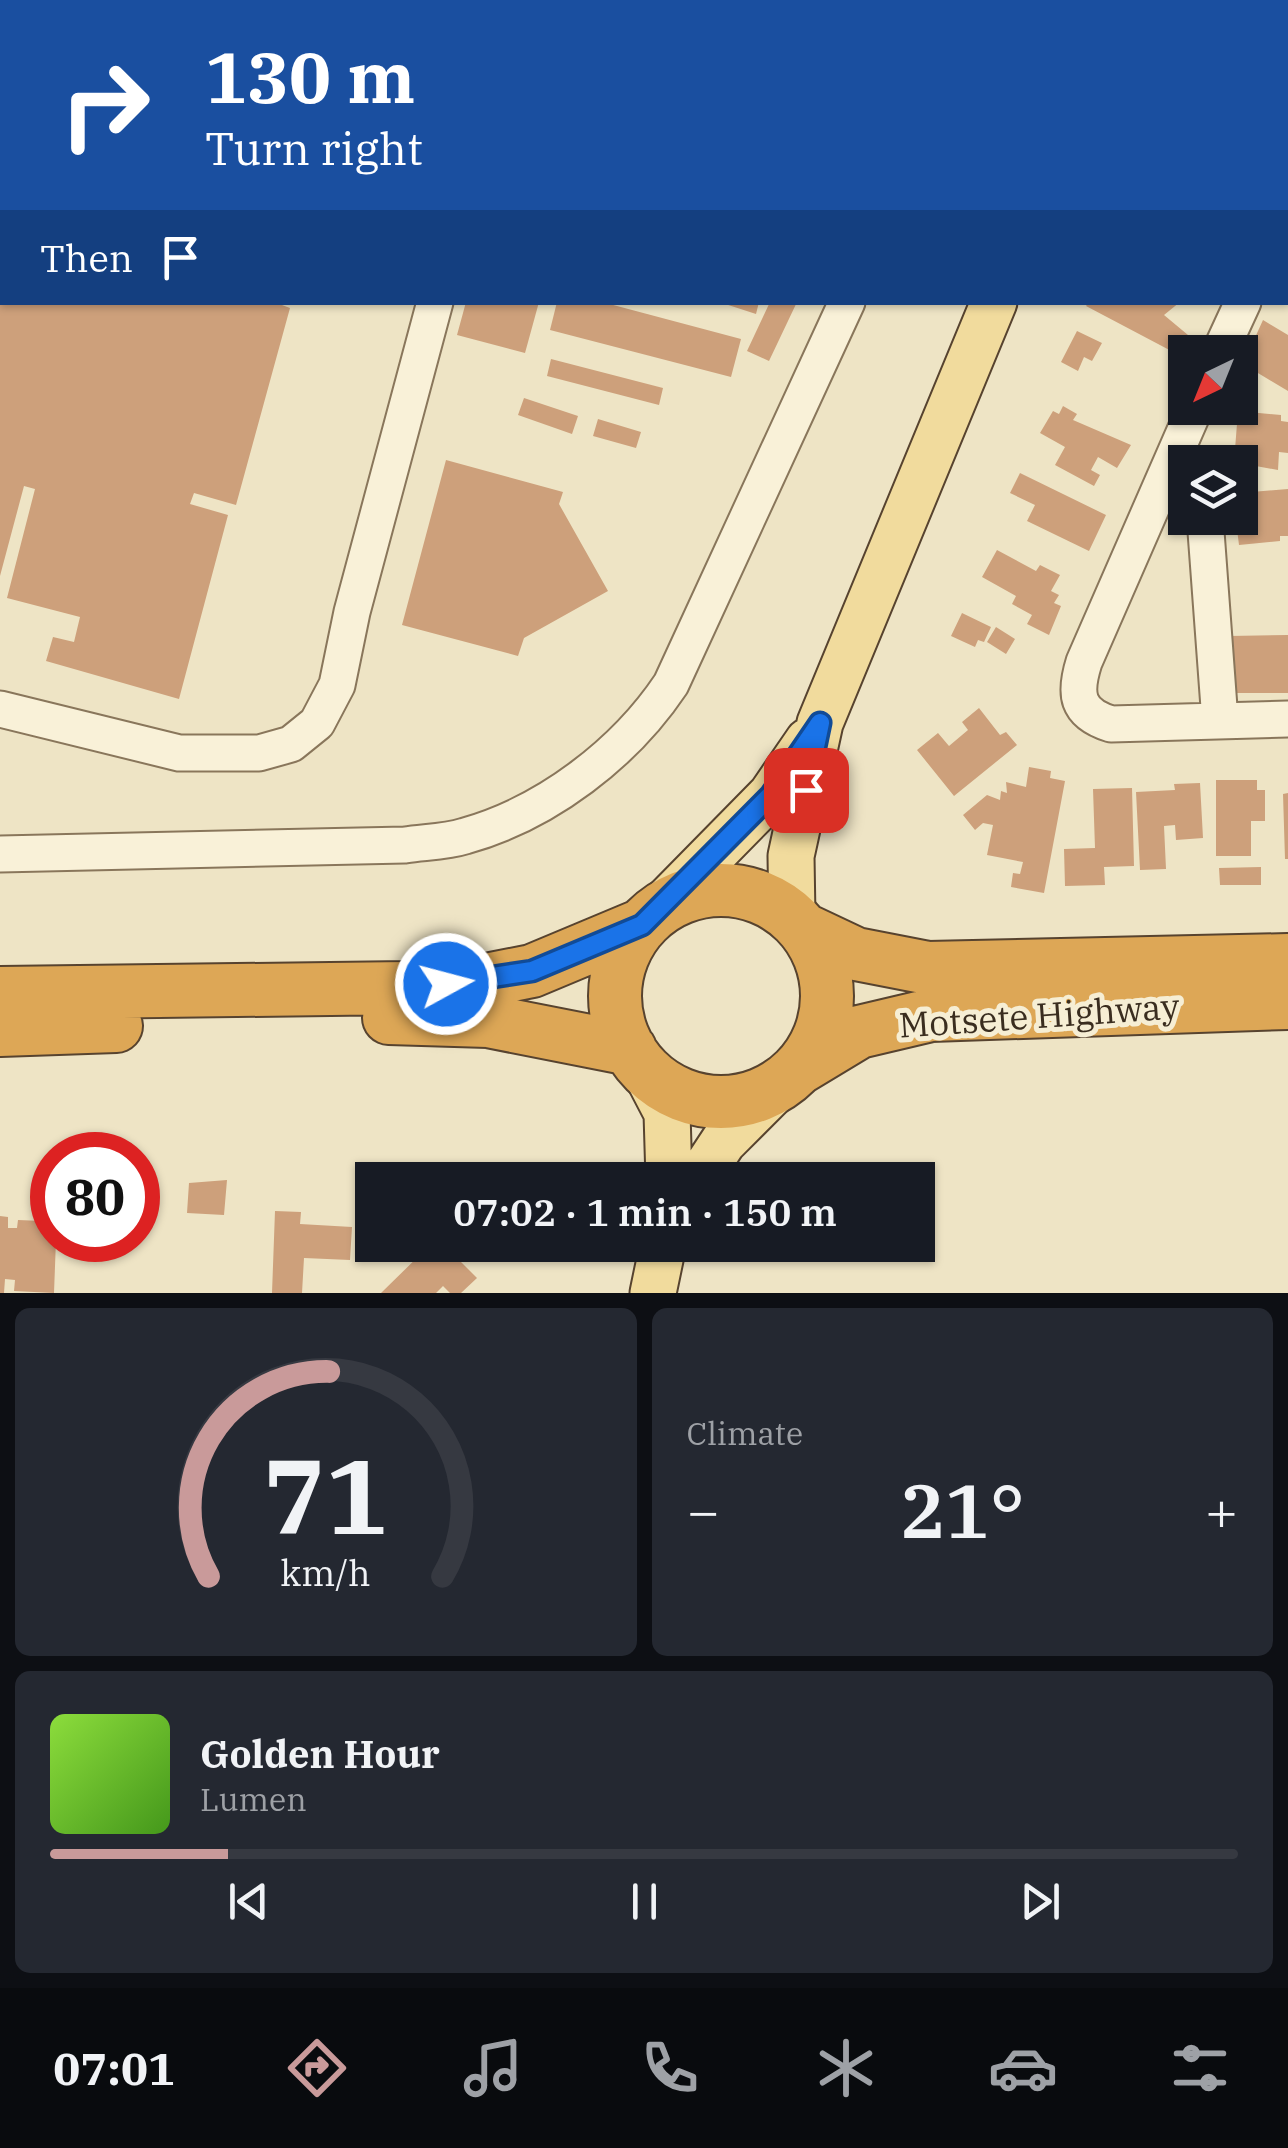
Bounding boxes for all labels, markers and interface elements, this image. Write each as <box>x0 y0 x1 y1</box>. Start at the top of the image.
text: 130 m <box>205 31 415 122</box>
icon: right <box>40 40 170 170</box>
text: Turn right <box>205 119 423 177</box>
icon: arrive <box>153 230 208 285</box>
text: Then <box>40 233 133 282</box>
north arrow <box>1168 335 1258 425</box>
map controls <box>1168 335 1258 535</box>
button: layers <box>1168 445 1258 535</box>
pin <box>764 748 849 833</box>
icon: arrive <box>779 763 834 818</box>
position arrow <box>394 932 498 1036</box>
street label: Motsete Highway <box>897 982 1181 1048</box>
speed limit sign: 80 <box>30 1132 160 1262</box>
text: 07:02 · 1 min · 150 m <box>453 1187 837 1236</box>
text: Climate <box>687 1412 803 1454</box>
text: 71 <box>263 1427 388 1563</box>
text: 21° <box>900 1461 1025 1559</box>
text: − <box>687 1475 720 1546</box>
text: + <box>1205 1475 1238 1546</box>
text: km/h <box>281 1549 371 1596</box>
text: Golden Hour <box>200 1729 440 1778</box>
text: Lumen <box>200 1778 307 1820</box>
icon: previous <box>221 1874 276 1929</box>
icon: pause <box>617 1874 672 1929</box>
icon: next <box>1013 1874 1068 1929</box>
icon: directions <box>282 2033 352 2103</box>
icon: music <box>458 2033 528 2103</box>
icon: phone <box>635 2033 705 2103</box>
icon: climate <box>811 2033 881 2103</box>
icon: car <box>988 2033 1058 2103</box>
icon: filters <box>1165 2033 1235 2103</box>
text: 07:01 <box>53 2039 175 2097</box>

